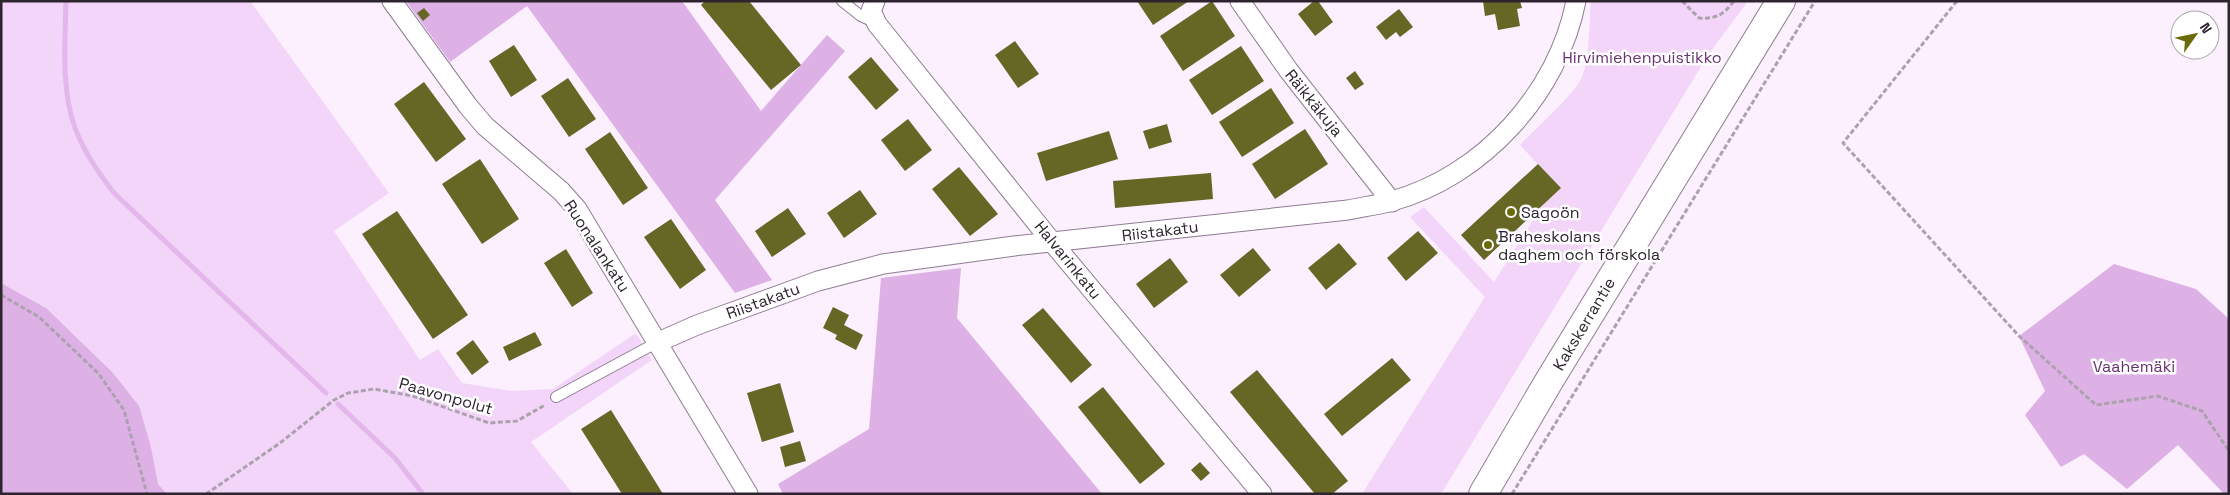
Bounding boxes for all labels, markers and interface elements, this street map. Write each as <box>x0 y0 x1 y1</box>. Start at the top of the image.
north arrow <box>2170 10 2220 60</box>
text: N <box>2196 19 2216 37</box>
park label: Hirvimiehenpuistikko <box>1562 47 1722 68</box>
street label: Räikkäkuja <box>1280 65 1348 141</box>
street label: Ruonalankatu <box>559 196 635 296</box>
place label: Sagoön <box>1521 202 1580 223</box>
marker: Sagoön <box>1505 206 1517 218</box>
street label: Halvarinkatu <box>1030 216 1106 304</box>
street label: Riistakatu <box>1121 216 1199 246</box>
place label: Braheskolans daghem och förskola <box>1498 226 1660 265</box>
marker: Braheskolans daghem och förskola <box>1482 239 1494 251</box>
street label: Kakskerrantie <box>1548 274 1620 374</box>
street label: Riistakatu <box>723 278 803 324</box>
park label: Vaahemäki <box>2093 356 2175 377</box>
street label: Paavonpolut <box>397 373 495 419</box>

